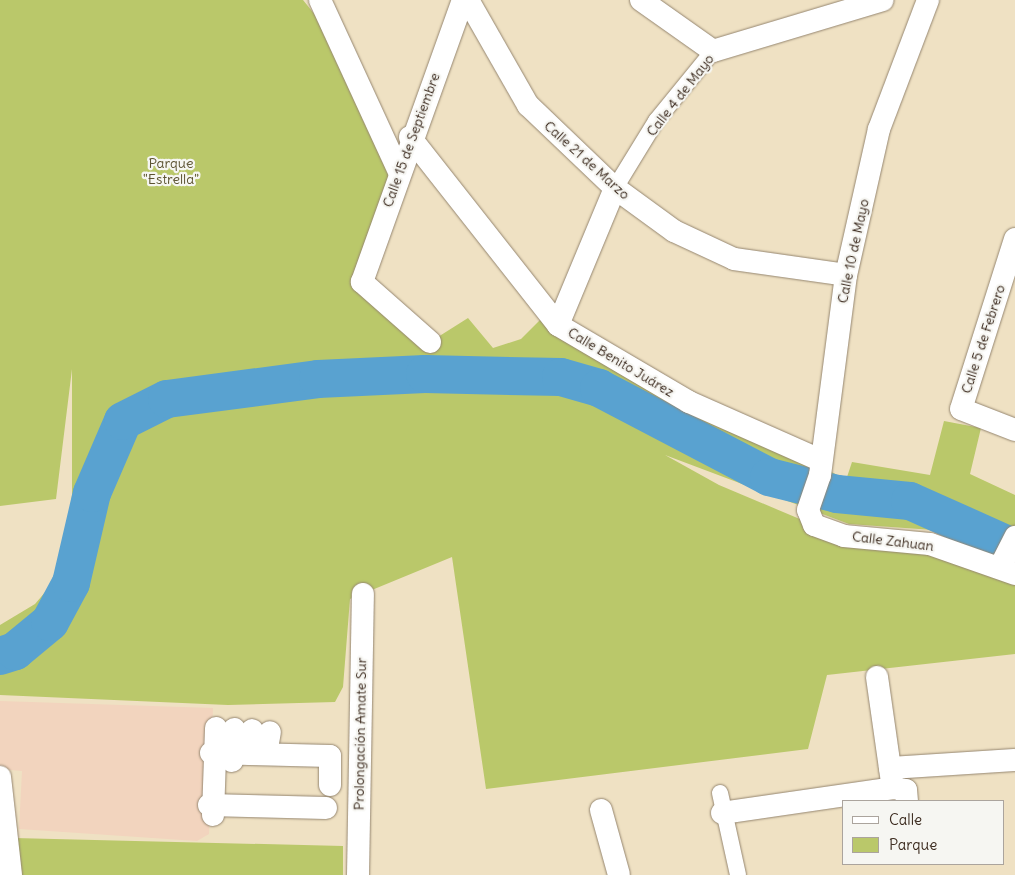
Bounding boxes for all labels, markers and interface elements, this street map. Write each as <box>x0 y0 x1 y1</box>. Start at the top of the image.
street label: Calle 4 de Mayo <box>643 51 717 139</box>
street label: Calle 15 de Septiembre <box>379 71 443 209</box>
street label: Calle 21 de Marzo <box>541 117 633 203</box>
park label: Parque "Estrella" <box>143 155 199 188</box>
street label: Calle 10 de Mayo <box>834 197 872 305</box>
street label: Calle 5 de Febrero <box>957 282 1009 396</box>
street label: Calle Benito Juárez <box>565 324 677 400</box>
street label: Calle Zahuan <box>851 528 935 554</box>
street label: Prolongación Amate Sur <box>350 658 370 810</box>
legend <box>842 800 1005 865</box>
text: Calle <box>889 810 922 829</box>
text: Parque <box>889 835 937 854</box>

